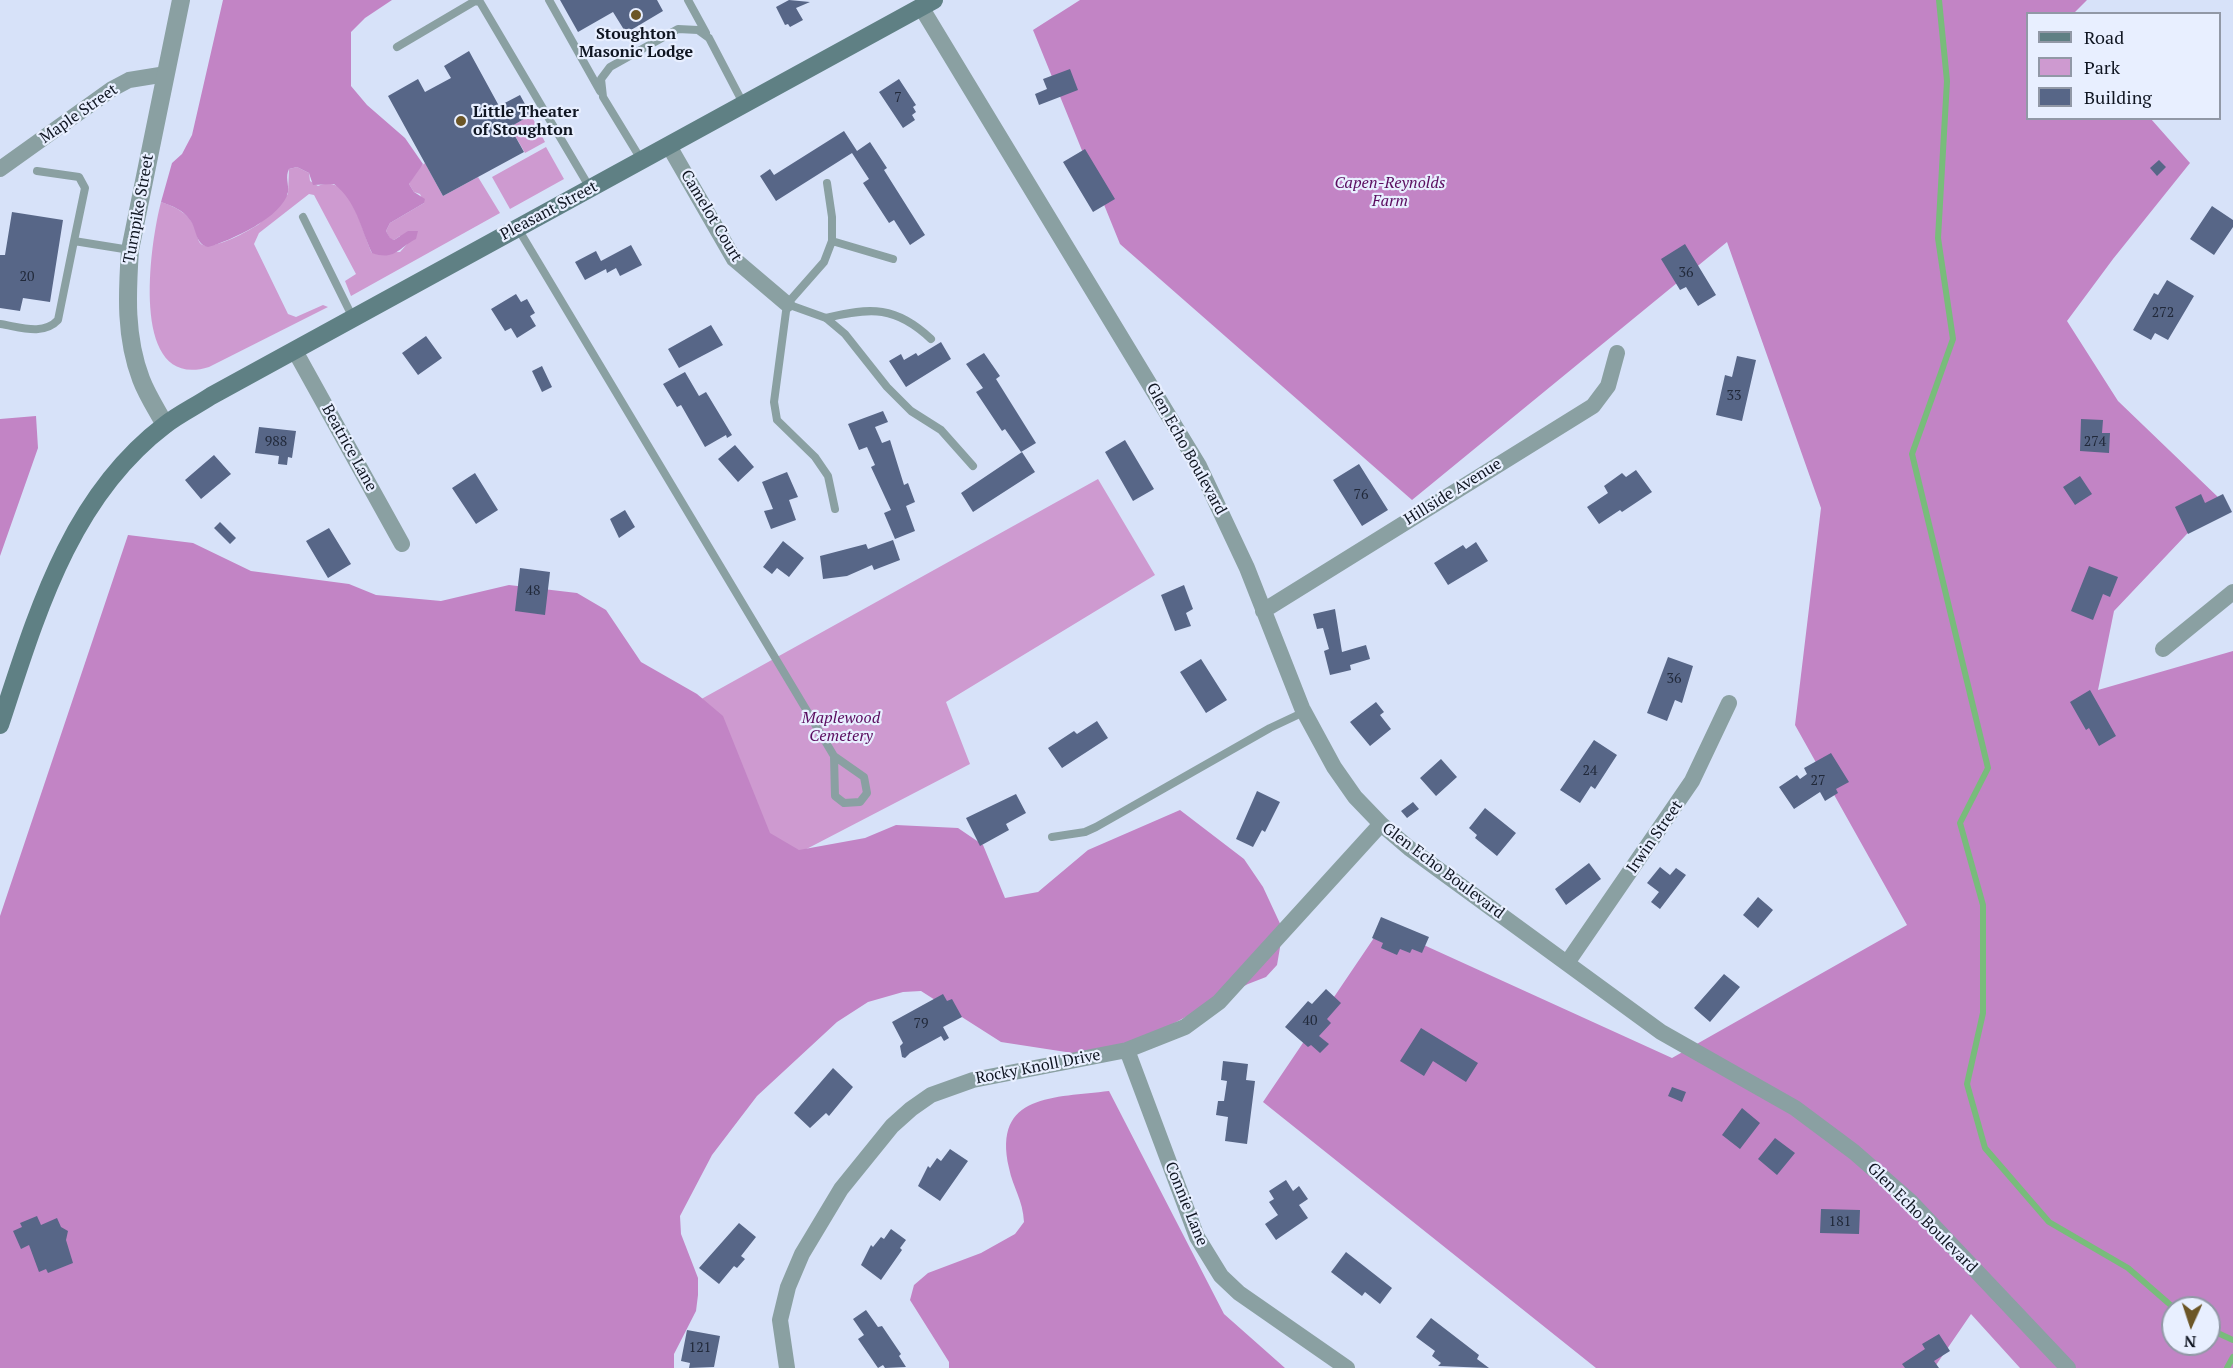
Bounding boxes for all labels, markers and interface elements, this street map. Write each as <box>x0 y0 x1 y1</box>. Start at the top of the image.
marker: Stoughton Masonic Lodge <box>629 8 643 22</box>
legend <box>2026 12 2221 120</box>
place label: Stoughton Masonic Lodge <box>579 24 693 62</box>
text: Road <box>2084 25 2124 49</box>
text: Park <box>2084 55 2120 79</box>
street label: Maple Street <box>36 80 122 148</box>
text: Building <box>2084 85 2152 109</box>
house number: 7 <box>894 90 902 106</box>
place label: Little Theater of Stoughton <box>473 102 579 140</box>
marker: Little Theater of Stoughton <box>454 114 468 128</box>
street label: Turnpike Street <box>120 153 158 265</box>
street label: Camelot Court <box>676 167 746 265</box>
park label: Capen-Reynolds Farm <box>1334 173 1446 211</box>
street label: Pleasant Street <box>497 177 601 245</box>
house number: 36 <box>1679 265 1693 281</box>
house number: 20 <box>20 269 34 285</box>
house number: 272 <box>2152 305 2174 321</box>
street label: Glen Echo Boulevard <box>1142 380 1230 518</box>
house number: 33 <box>1727 388 1741 404</box>
street label: Beatrice Lane <box>317 401 381 495</box>
house number: 988 <box>265 434 287 450</box>
house number: 274 <box>2084 434 2106 450</box>
street label: Hillside Avenue <box>1401 454 1505 530</box>
house number: 76 <box>1354 487 1368 503</box>
house number: 48 <box>526 583 540 599</box>
house number: 36 <box>1667 671 1681 687</box>
park label: Maplewood Cemetery <box>802 708 880 746</box>
house number: 24 <box>1583 763 1597 779</box>
house number: 27 <box>1811 773 1825 789</box>
street label: Irwin Street <box>1623 797 1687 877</box>
street label: Glen Echo Boulevard <box>1378 819 1508 923</box>
house number: 40 <box>1303 1013 1317 1029</box>
house number: 79 <box>914 1016 928 1032</box>
street label: Rocky Knoll Drive <box>974 1045 1102 1089</box>
street label: Connie Lane <box>1160 1159 1212 1249</box>
street label: Glen Echo Boulevard <box>1863 1159 1981 1277</box>
house number: 181 <box>1829 1214 1851 1230</box>
north arrow <box>2161 1296 2221 1356</box>
text: N <box>2184 1331 2197 1353</box>
house number: 121 <box>689 1340 711 1356</box>

